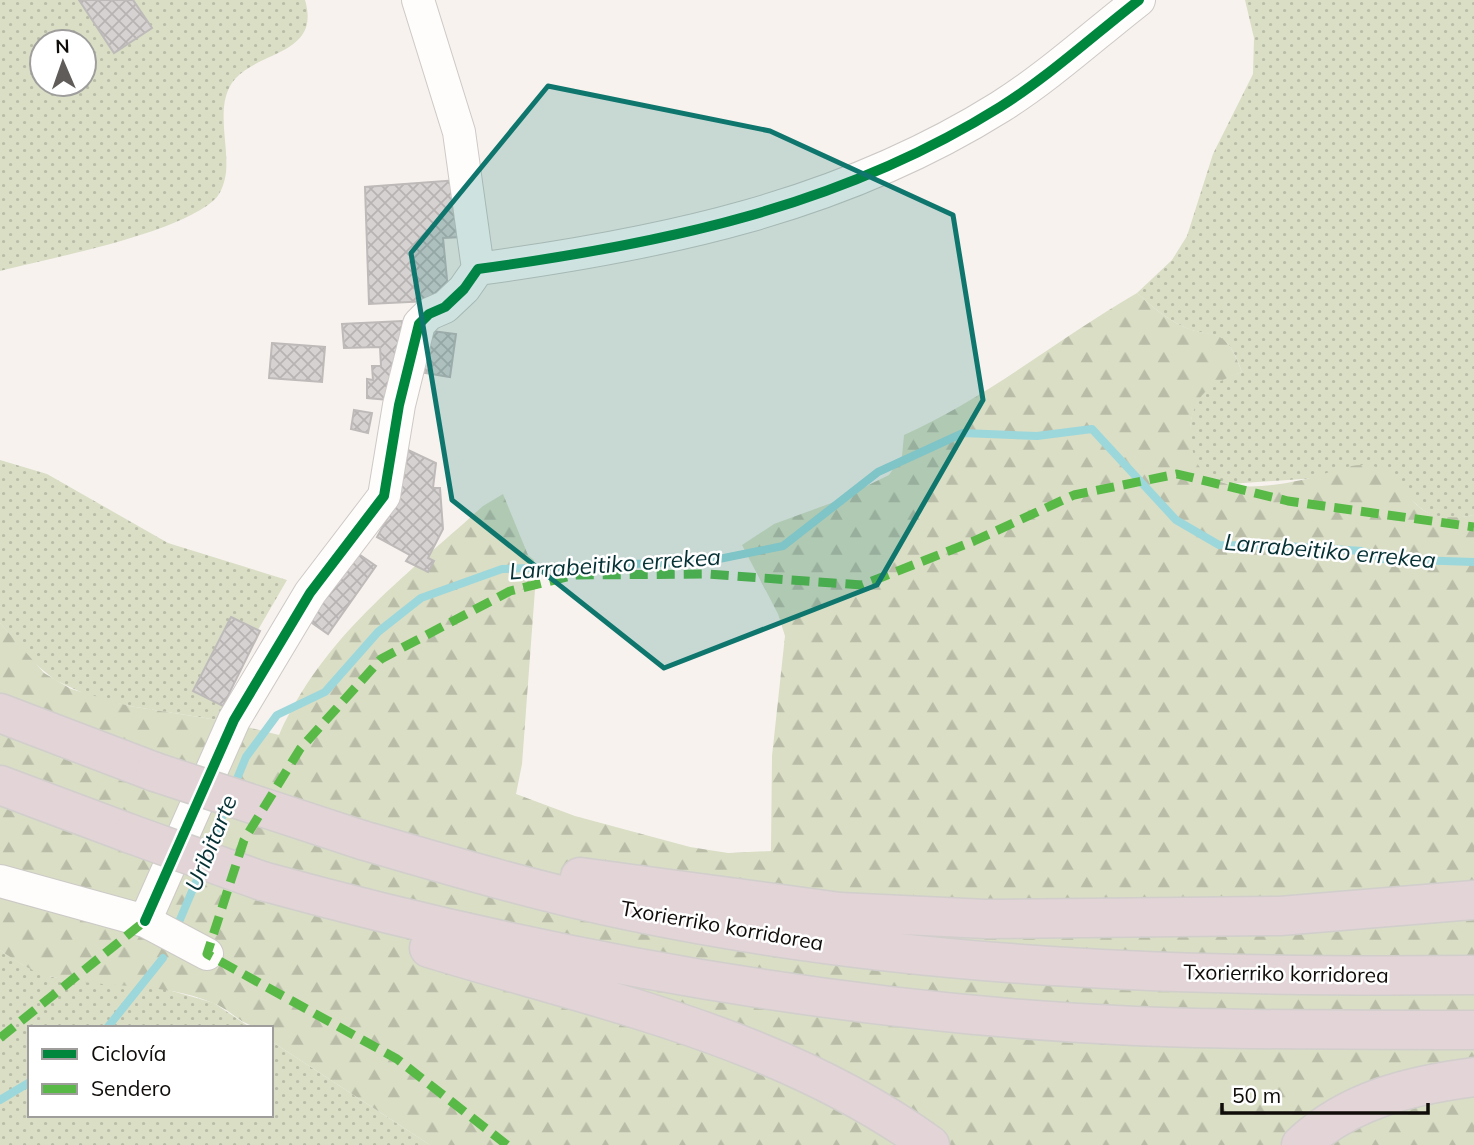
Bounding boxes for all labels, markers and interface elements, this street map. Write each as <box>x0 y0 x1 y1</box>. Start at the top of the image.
north arrow <box>28 28 98 98</box>
text: N <box>55 34 70 58</box>
water label: Larrabeitiko errekea <box>1223 527 1437 574</box>
water label: Larrabeitiko errekea <box>508 542 722 585</box>
water label: Uribitarte <box>178 790 243 895</box>
street label: Txorierriko korridorea <box>619 894 826 956</box>
street label: Txorierriko korridorea <box>1183 958 1389 988</box>
legend <box>28 1026 273 1117</box>
text: Ciclovía <box>91 1040 166 1066</box>
scale bar <box>1222 1072 1428 1116</box>
text: Sendero <box>91 1075 171 1101</box>
text: 50 m <box>1232 1082 1281 1108</box>

